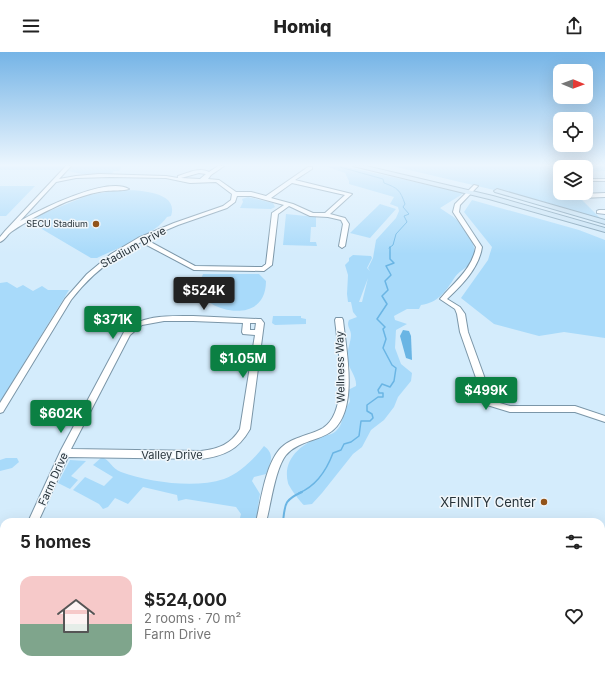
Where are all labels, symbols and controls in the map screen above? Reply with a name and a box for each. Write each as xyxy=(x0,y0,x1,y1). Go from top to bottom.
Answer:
icon: menu xyxy=(20,15,42,37)
icon: share xyxy=(563,15,585,37)
text: Homiq xyxy=(274,16,331,37)
north arrow xyxy=(553,64,593,104)
map controls xyxy=(553,64,593,200)
button: locate xyxy=(553,112,593,152)
button: layers xyxy=(553,160,593,200)
place label: SECU Stadium xyxy=(26,218,88,229)
marker: SECU Stadium xyxy=(91,219,101,229)
street label: Stadium Drive xyxy=(98,223,168,271)
pin: $524K xyxy=(176,277,232,311)
text: $524K xyxy=(183,282,225,298)
pin: $371K xyxy=(85,306,141,340)
text: $371K xyxy=(93,311,133,327)
street label: Wellness Way xyxy=(332,331,348,403)
pin: $1.05M xyxy=(210,345,276,379)
text: $1.05M xyxy=(219,350,267,366)
pin: $499K xyxy=(458,377,514,411)
text: $499K xyxy=(464,382,508,398)
pin: $602K xyxy=(33,400,89,434)
text: $602K xyxy=(39,405,83,421)
street label: Valley Drive xyxy=(141,448,203,462)
street label: Farm Drive xyxy=(35,450,71,508)
place label: XFINITY Center xyxy=(440,494,536,510)
marker: XFINITY Center xyxy=(539,497,549,507)
icon: filters xyxy=(563,531,585,553)
text: 5 homes xyxy=(20,532,91,552)
text: $524,000 xyxy=(144,590,227,610)
icon: home xyxy=(52,592,100,640)
icon: heart xyxy=(563,605,585,627)
text: 2 rooms · 70 m² xyxy=(144,610,241,626)
text: Farm Drive xyxy=(144,626,211,642)

